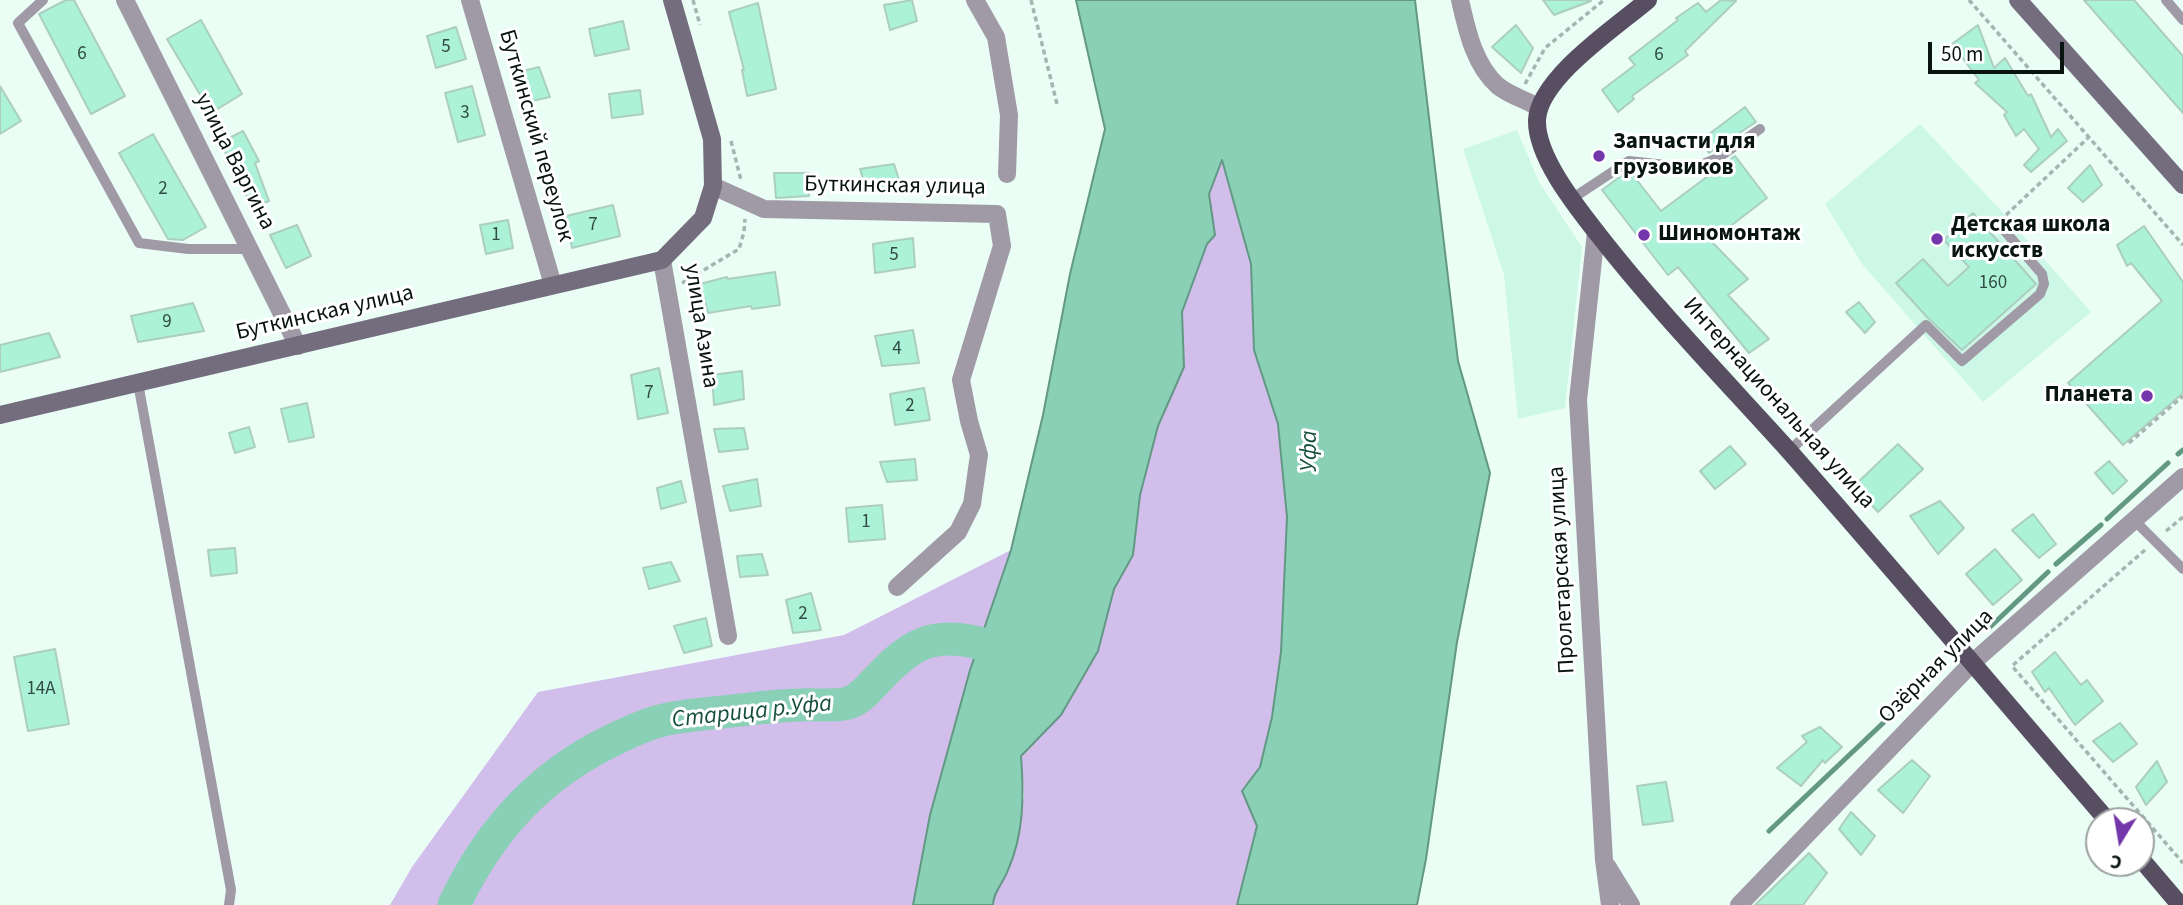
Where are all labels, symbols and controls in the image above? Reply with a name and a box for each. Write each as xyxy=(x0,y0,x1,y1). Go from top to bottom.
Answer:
street label: Буткинский переулок xyxy=(492,27,578,245)
scale bar xyxy=(1931,28,2068,72)
house number: 5 xyxy=(441,37,451,59)
text: 50 m xyxy=(1941,39,1983,69)
house number: 6 xyxy=(77,44,87,66)
house number: 6 xyxy=(1654,45,1664,67)
street label: улица Варгина xyxy=(188,89,280,235)
house number: 3 xyxy=(460,103,470,125)
place label: Запчасти для грузовиков xyxy=(1613,129,1755,183)
marker: Запчасти для грузовиков xyxy=(1591,148,1607,164)
street label: Буткинская улица xyxy=(804,172,986,202)
house number: 2 xyxy=(158,179,168,201)
place label: Детская школа искусств xyxy=(1951,212,2110,266)
house number: 7 xyxy=(588,215,598,237)
place label: Шиномонтаж xyxy=(1658,221,1800,249)
house number: 1 xyxy=(491,225,501,247)
marker: Шиномонтаж xyxy=(1636,227,1652,243)
marker: Детская школа искусств xyxy=(1929,231,1945,247)
house number: 5 xyxy=(889,245,899,267)
street label: улица Азина xyxy=(677,262,723,390)
house number: 160 xyxy=(1979,273,2007,295)
street label: Буткинская улица xyxy=(233,280,417,348)
street label: Интернациональная улица xyxy=(1676,293,1880,515)
house number: 9 xyxy=(162,312,172,334)
house number: 4 xyxy=(892,339,902,361)
place label: Планета xyxy=(2044,382,2133,410)
house number: 7 xyxy=(644,383,654,405)
marker: Планета xyxy=(2139,388,2155,404)
house number: 2 xyxy=(905,396,915,418)
water label: Уфа xyxy=(1297,430,1325,472)
street label: Пролетарская улица xyxy=(1544,465,1582,675)
house number: 1 xyxy=(861,512,871,534)
house number: 2 xyxy=(798,604,808,626)
street label: Озёрная улица xyxy=(1874,604,2000,730)
house number: 14А xyxy=(26,679,56,701)
water label: Старица р.Уфа xyxy=(671,690,833,736)
north arrow xyxy=(2085,807,2155,877)
text: С xyxy=(2108,847,2124,875)

